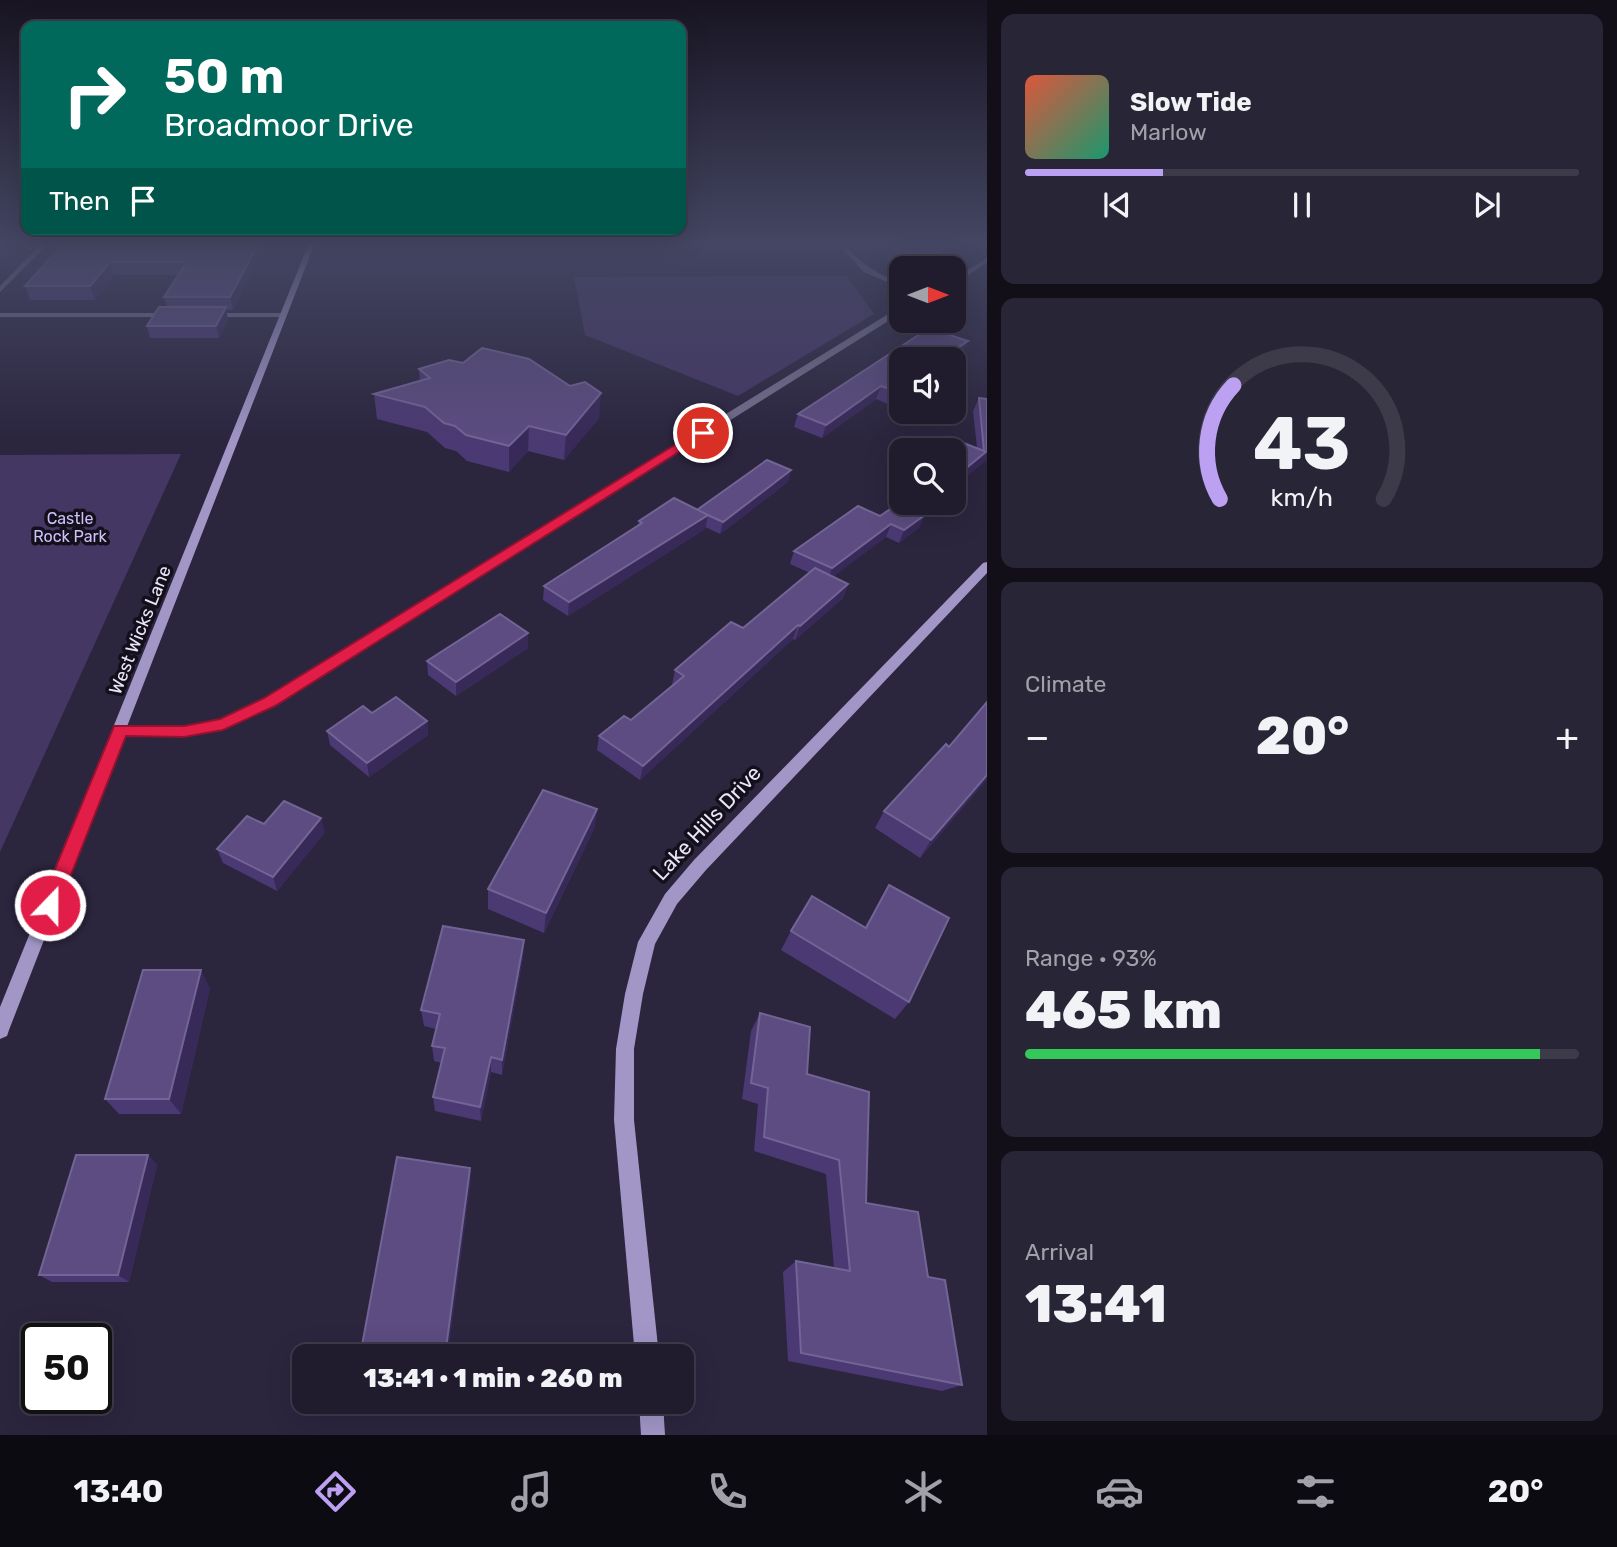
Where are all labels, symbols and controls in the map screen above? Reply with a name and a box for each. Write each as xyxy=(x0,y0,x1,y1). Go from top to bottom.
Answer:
text: 50 m xyxy=(164,47,284,105)
icon: right xyxy=(49,49,140,140)
text: Slow Tide xyxy=(1130,87,1252,118)
text: Broadmoor Drive xyxy=(164,106,414,144)
text: Marlow xyxy=(1130,118,1207,146)
icon: arrive xyxy=(124,182,162,220)
text: Then xyxy=(49,186,110,217)
icon: previous xyxy=(1098,186,1136,224)
icon: pause xyxy=(1283,186,1321,224)
icon: next xyxy=(1468,186,1506,224)
north arrow xyxy=(889,256,966,332)
map controls xyxy=(889,256,966,515)
button: sound xyxy=(889,347,966,424)
text: 43 xyxy=(1253,402,1351,488)
pin xyxy=(673,403,733,463)
icon: arrive xyxy=(684,414,722,452)
button: search xyxy=(889,438,966,515)
text: km/h xyxy=(1271,483,1333,512)
park label: Castle Rock Park xyxy=(33,509,108,546)
street label: West Wicks Lane xyxy=(104,562,176,698)
text: Climate xyxy=(1025,670,1106,698)
text: 20° xyxy=(1256,705,1349,767)
text: − xyxy=(1025,714,1050,760)
text: + xyxy=(1555,714,1579,760)
street label: Lake Hills Drive xyxy=(647,760,766,885)
position arrow xyxy=(13,868,87,942)
text: Range · 93% xyxy=(1025,944,1157,972)
text: 465 km xyxy=(1025,979,1222,1041)
text: Arrival xyxy=(1025,1238,1094,1266)
text: 13:41 xyxy=(1025,1273,1167,1335)
speed limit sign: 50 xyxy=(21,1323,112,1414)
text: 13:41 · 1 min · 260 m xyxy=(363,1363,623,1394)
icon: directions xyxy=(311,1467,360,1516)
icon: music xyxy=(507,1467,556,1516)
icon: phone xyxy=(703,1467,752,1516)
icon: climate xyxy=(899,1467,948,1516)
icon: car xyxy=(1095,1467,1144,1516)
icon: filters xyxy=(1291,1467,1340,1516)
text: 13:40 xyxy=(74,1472,164,1510)
text: 20° xyxy=(1488,1472,1543,1510)

